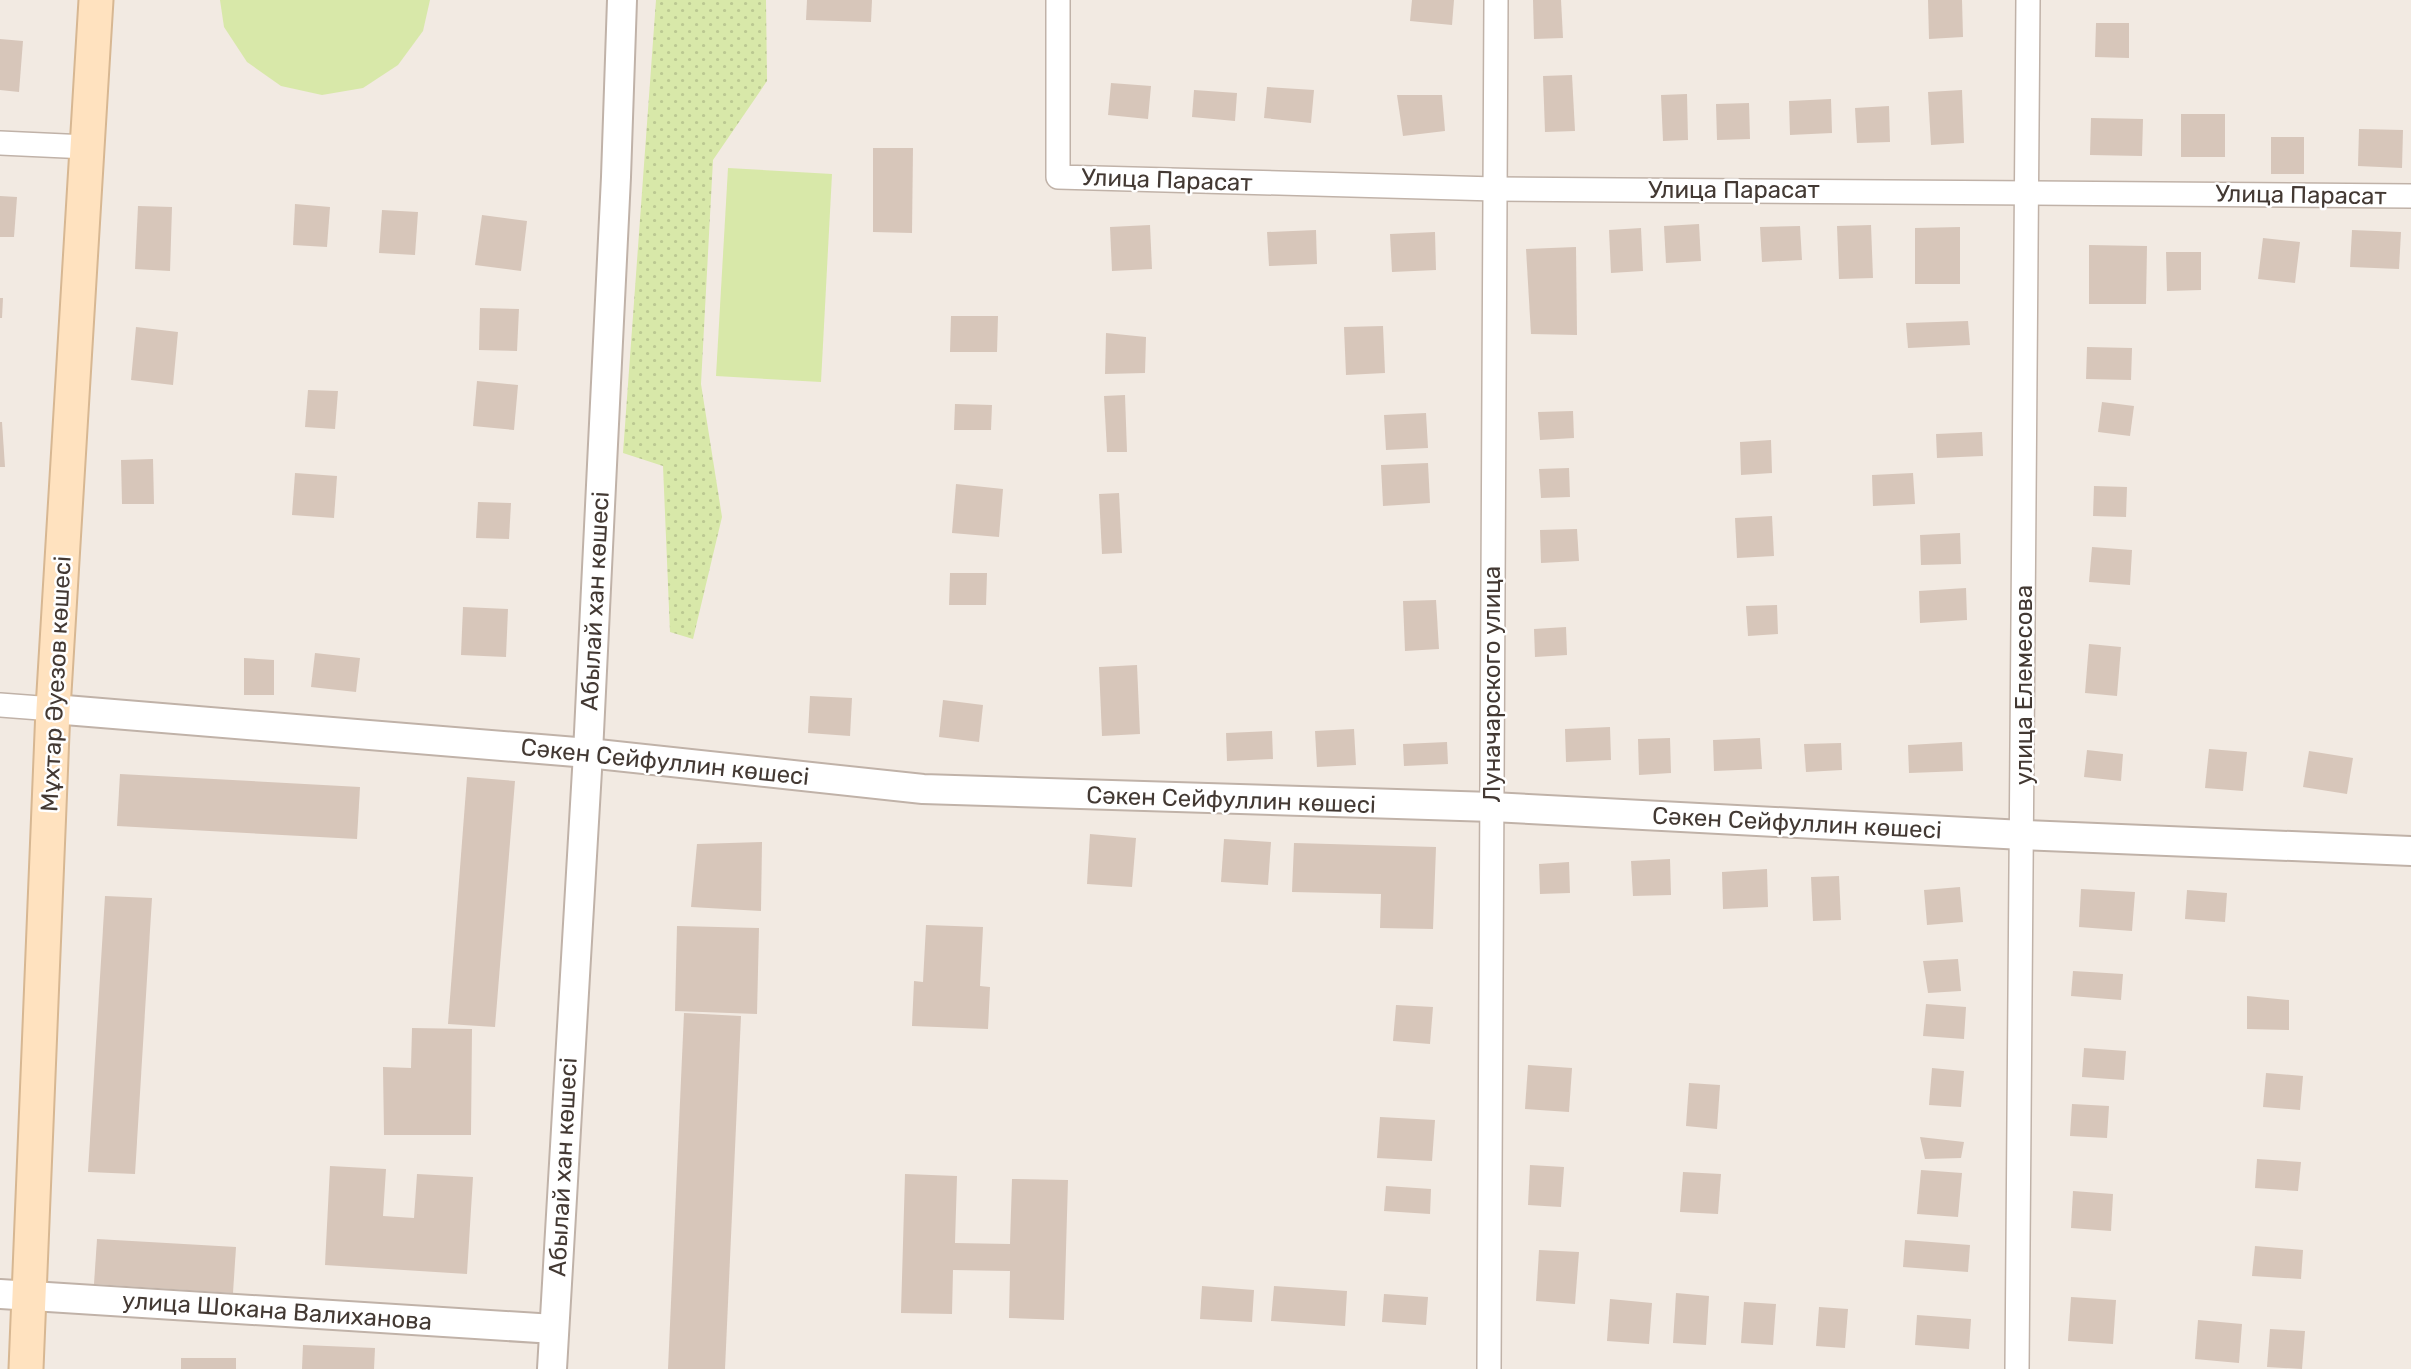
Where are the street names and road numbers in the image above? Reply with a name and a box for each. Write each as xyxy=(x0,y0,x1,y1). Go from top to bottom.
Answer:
street label: Улица Парасат xyxy=(1081,163,1253,197)
street label: Улица Парасат xyxy=(1648,176,1820,204)
street label: Улица Парасат xyxy=(2215,180,2387,210)
street label: Абылай хан көшесі xyxy=(575,491,615,711)
street label: Мұхтар Әуезов көшесі xyxy=(35,555,77,813)
street label: Луначарского улица xyxy=(1478,566,1506,802)
street label: улица Елемесова xyxy=(2010,585,2038,785)
street label: Сәкен Сейфуллин көшесі xyxy=(519,733,811,791)
street label: Сәкен Сейфуллин көшесі xyxy=(1086,781,1376,819)
street label: Сәкен Сейфуллин көшесі xyxy=(1652,801,1942,845)
street label: Абылай хан көшесі xyxy=(543,1057,583,1277)
street label: улица Шокана Валиханова xyxy=(121,1286,433,1336)

